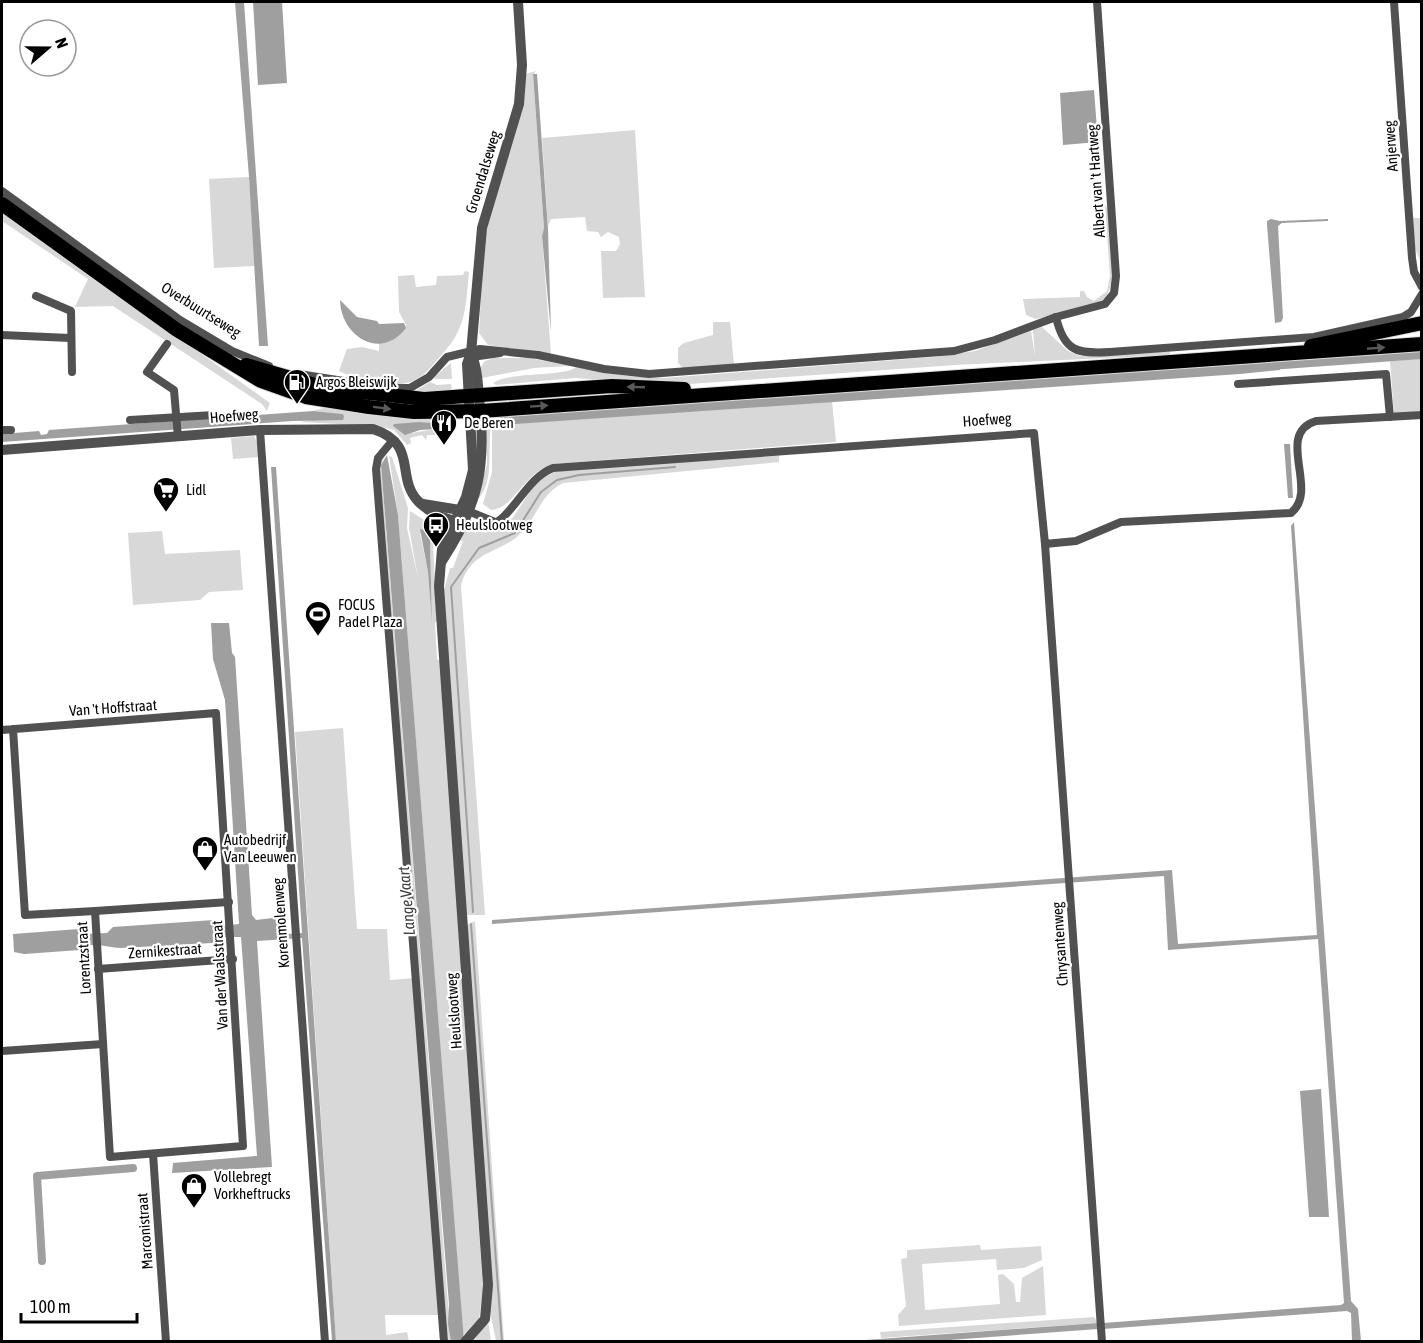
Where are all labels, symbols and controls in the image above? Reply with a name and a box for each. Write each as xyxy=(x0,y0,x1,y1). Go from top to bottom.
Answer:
north arrow xyxy=(18,18,78,78)
text: N xyxy=(52,35,72,50)
street label: Anjerweg xyxy=(1380,119,1401,172)
street label: Albert van 't Hartweg xyxy=(1083,123,1108,238)
street label: Groendalseweg xyxy=(462,128,503,215)
street label: Overbuurtseweg xyxy=(158,278,244,341)
one-way arrow xyxy=(1367,343,1386,353)
fuel station icon: Argos Bleiswijk xyxy=(282,367,312,405)
place label: Argos Bleiswijk xyxy=(316,373,397,390)
one-way arrow xyxy=(626,383,645,392)
one-way arrow xyxy=(530,402,549,411)
one-way arrow xyxy=(373,404,392,413)
street label: Hoefweg xyxy=(209,405,260,426)
restaurant icon: De Beren xyxy=(429,408,459,446)
street label: Hoefweg xyxy=(962,409,1012,430)
place label: De Beren xyxy=(464,414,514,431)
supermarket icon: Lidl xyxy=(151,475,181,513)
place label: Lidl xyxy=(186,481,206,498)
bus stop icon: Heulslootweg xyxy=(421,510,451,548)
place label: Heulslootweg xyxy=(456,516,533,533)
place label: FOCUS Padel Plaza xyxy=(338,596,403,630)
sports icon: FOCUS Padel Plaza xyxy=(303,599,333,637)
street label: Van 't Hoffstraat xyxy=(69,696,157,719)
place label: Autobedrijf Van Leeuwen xyxy=(224,831,297,865)
shop icon: Autobedrijf Van Leeuwen xyxy=(190,834,220,872)
water label: Lange Vaart xyxy=(394,865,419,936)
street label: Korenmolenweg xyxy=(269,877,292,969)
street label: Chrysantenweg xyxy=(1048,901,1071,987)
street label: Van der Waalsstraat xyxy=(208,920,231,1030)
street label: Lorentzstraat xyxy=(73,921,94,995)
street label: Zernikestraat xyxy=(128,939,202,962)
street label: Heulslootweg xyxy=(442,972,465,1050)
place label: Vollebregt Vorkheftrucks xyxy=(214,1168,291,1202)
shop icon: Vollebregt Vorkheftrucks xyxy=(179,1171,209,1209)
street label: Marconistraat xyxy=(133,1192,156,1270)
scale bar xyxy=(21,1286,136,1324)
text: 100 m xyxy=(30,1296,71,1317)

